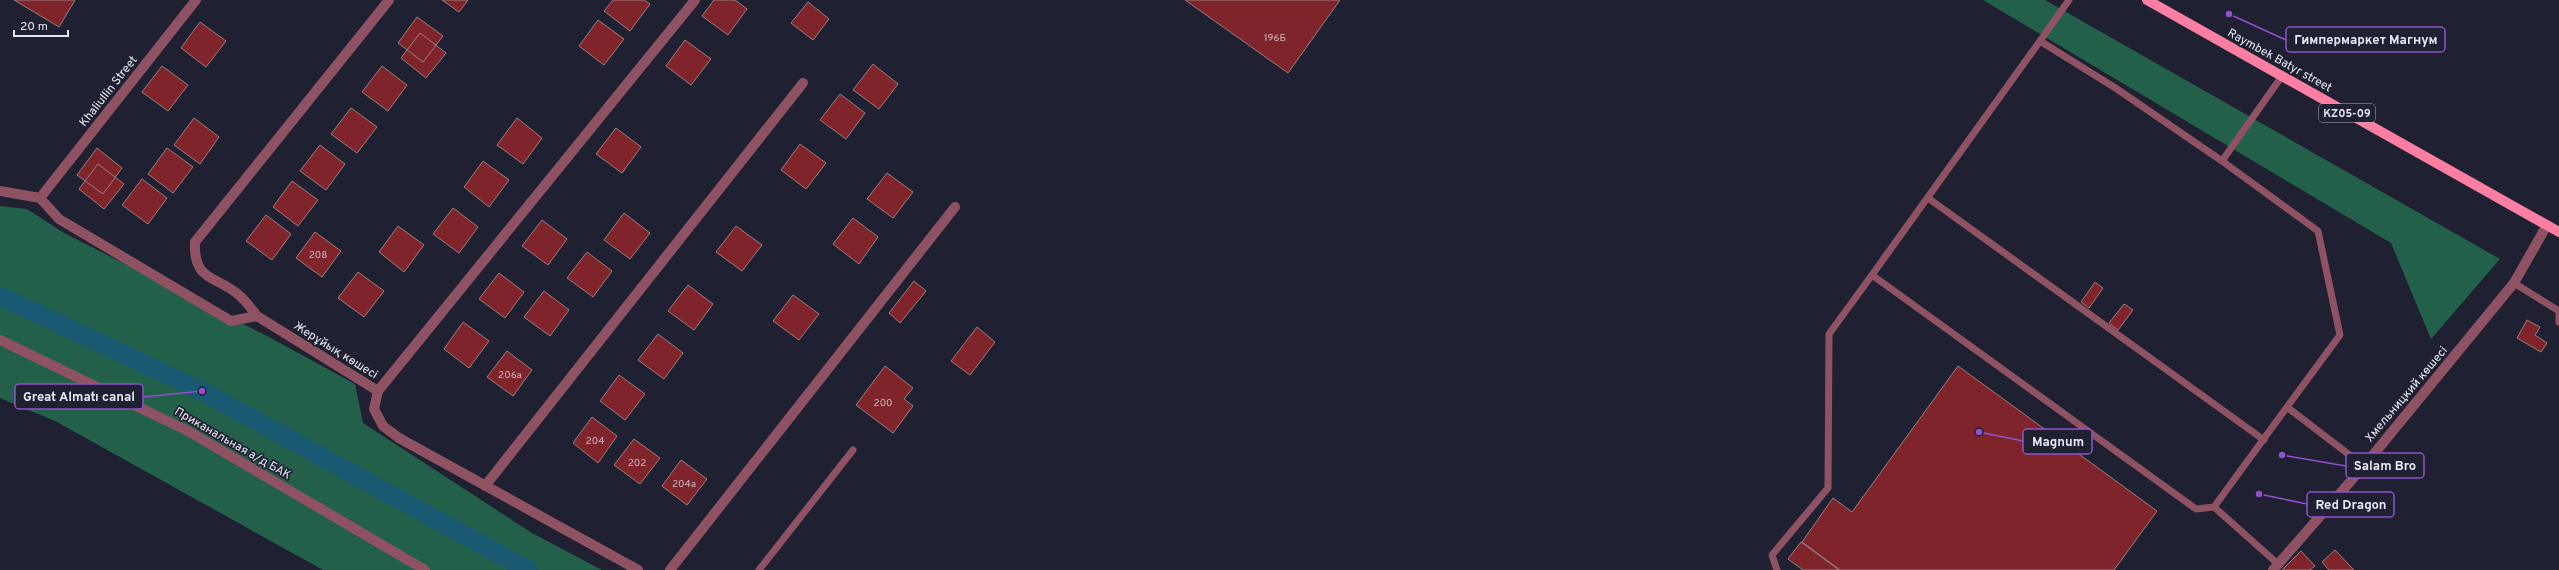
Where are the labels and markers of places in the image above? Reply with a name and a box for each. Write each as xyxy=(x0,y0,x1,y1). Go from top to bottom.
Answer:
callout: Гимпермаркет Магнум xyxy=(2286,27,2445,52)
callout: Great Almatı canal xyxy=(15,384,143,409)
callout: Magnum xyxy=(2023,429,2092,454)
callout: Salam Bro xyxy=(2346,453,2424,478)
callout: Red Dragon xyxy=(2307,492,2394,517)

